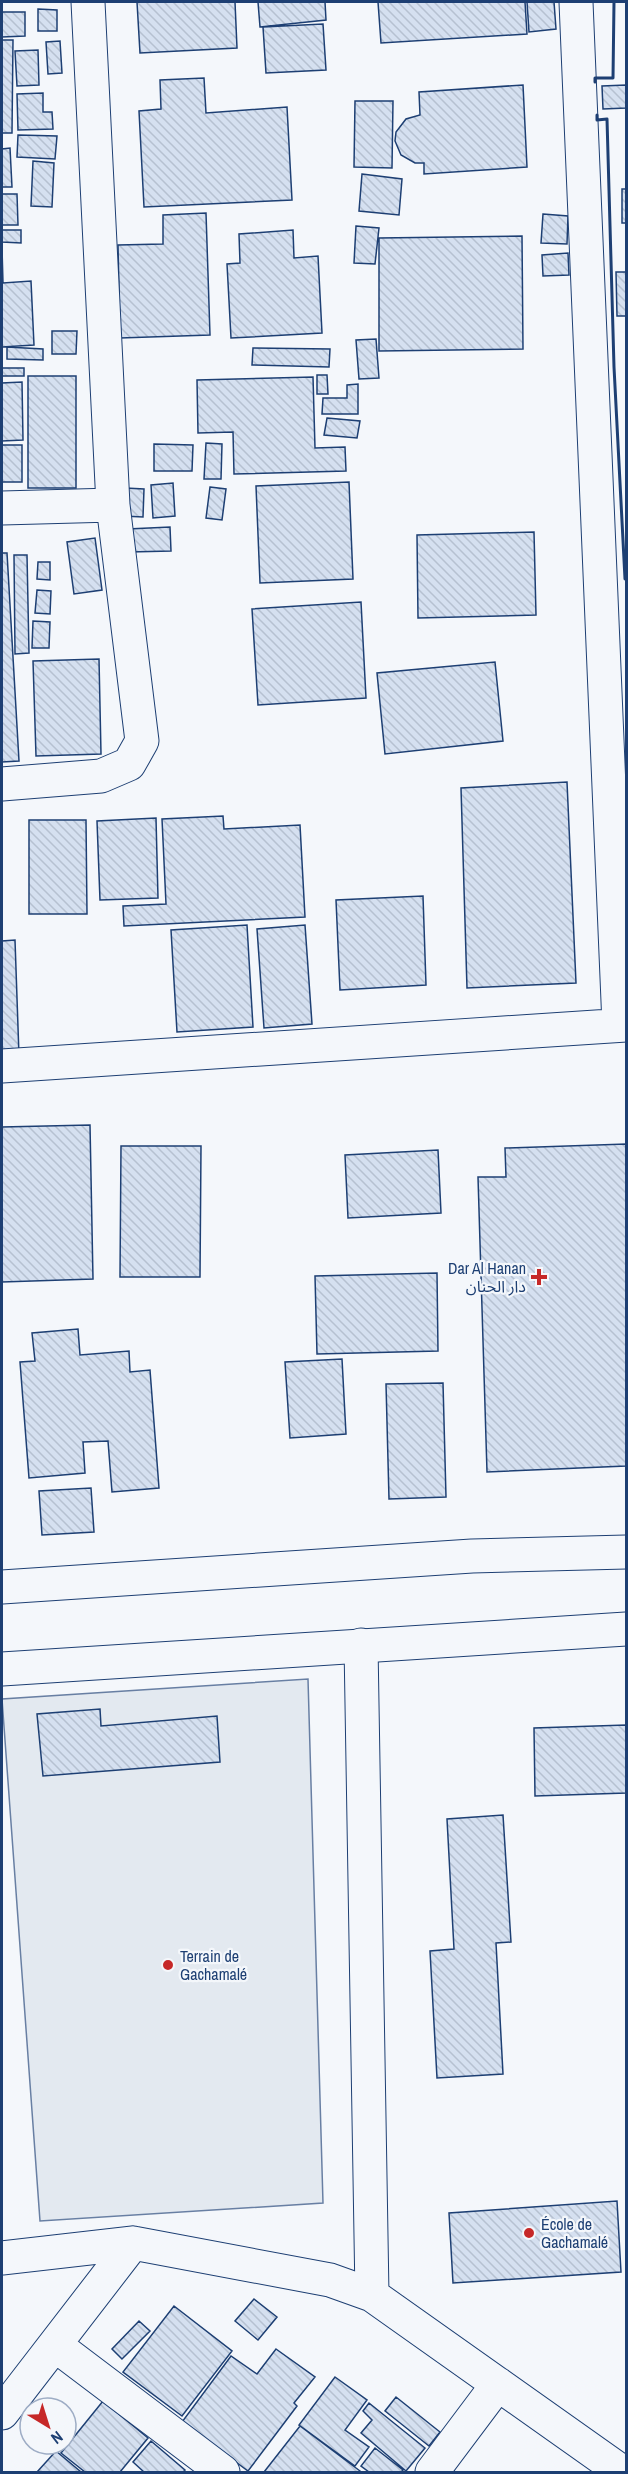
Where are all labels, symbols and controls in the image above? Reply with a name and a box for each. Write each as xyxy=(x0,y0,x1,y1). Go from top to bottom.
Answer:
place label: Dar Al Hanan دار الحنان xyxy=(448,1257,526,1297)
marker: Dar Al Hanan دار الحنان xyxy=(530,1268,548,1286)
place label: Terrain de Gachamalé xyxy=(180,1945,247,1985)
marker: Terrain de Gachamalé xyxy=(161,1958,175,1972)
place label: École de Gachamalé xyxy=(541,2213,608,2253)
marker: École de Gachamalé xyxy=(522,2226,536,2240)
north arrow xyxy=(18,2396,78,2456)
text: N xyxy=(47,2426,68,2449)

